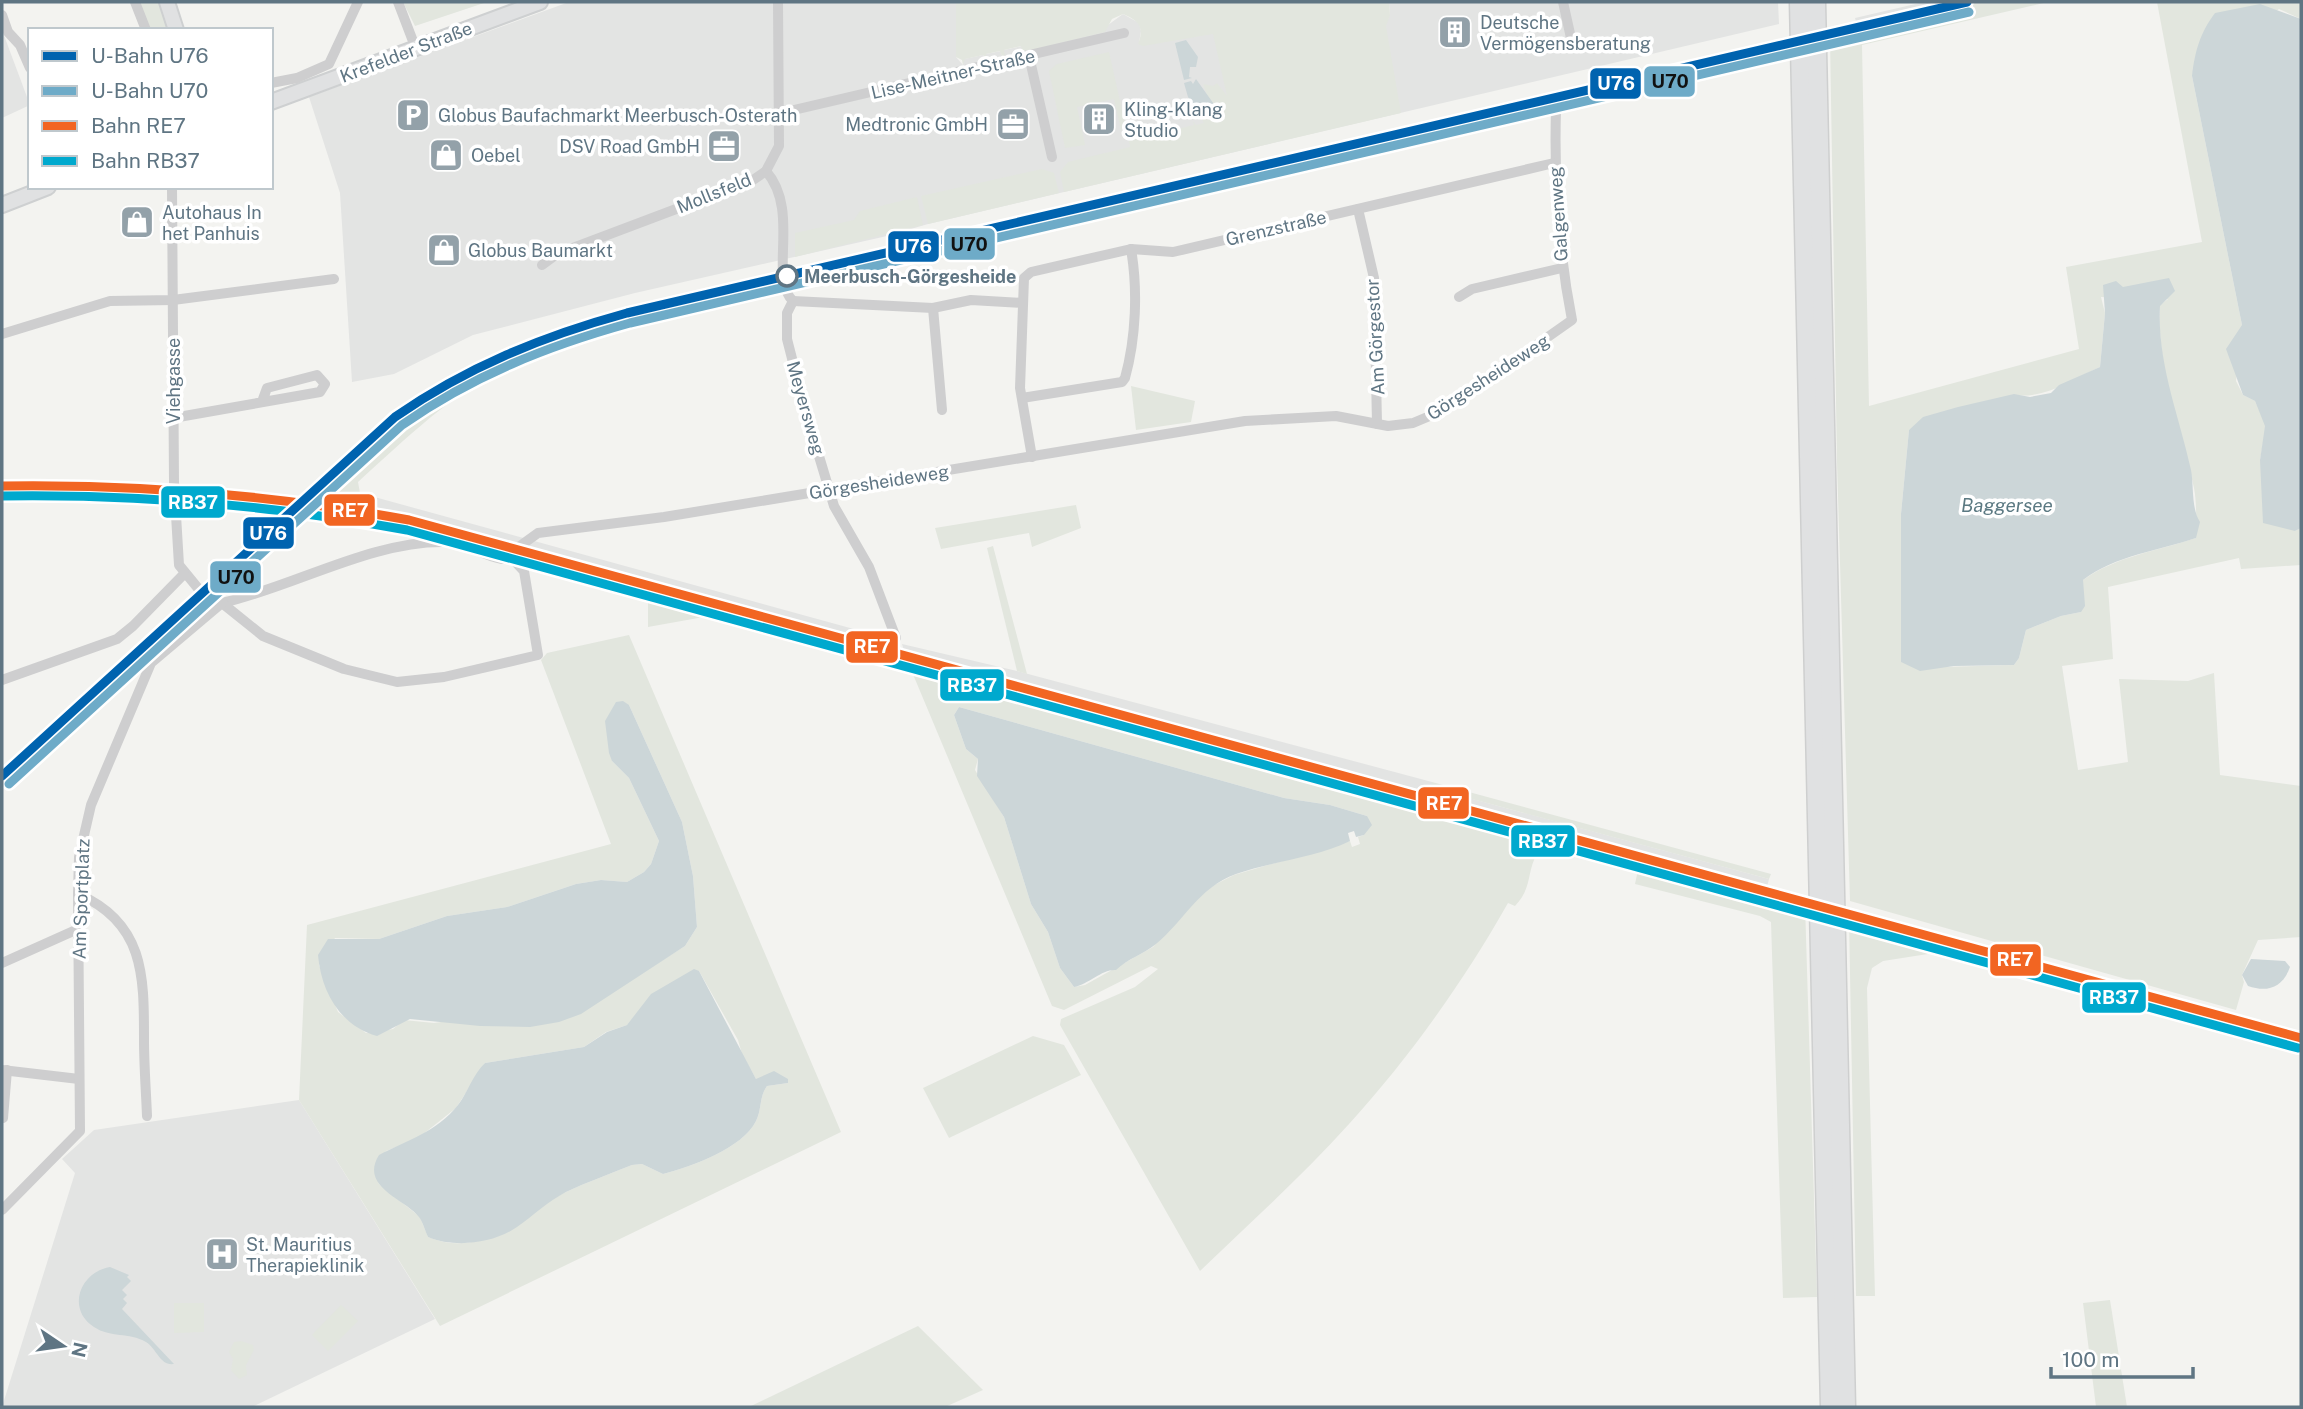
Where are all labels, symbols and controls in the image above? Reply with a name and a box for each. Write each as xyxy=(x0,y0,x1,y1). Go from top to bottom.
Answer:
place label: Deutsche Vermögensberatung xyxy=(1480,12,1651,54)
building icon: Deutsche Vermögensberatung xyxy=(1436,13,1474,51)
street label: Krefelder Straße xyxy=(337,17,475,87)
legend xyxy=(28,28,273,189)
text: U-Bahn U76 xyxy=(91,43,209,68)
street label: Lise-Meitner-Straße xyxy=(869,45,1037,103)
line badge: U70 xyxy=(1643,65,1696,98)
line badge: U76 xyxy=(1589,67,1642,100)
text: U70 xyxy=(1651,70,1689,92)
text: U76 xyxy=(1597,72,1635,94)
text: U-Bahn U70 xyxy=(91,78,208,103)
parking icon: Globus Baufachmarkt Meerbusch-Osterath xyxy=(394,96,432,134)
place label: Kling-Klang Studio xyxy=(1124,99,1223,141)
building icon: Kling-Klang Studio xyxy=(1080,100,1118,138)
place label: Globus Baufachmarkt Meerbusch-Osterath xyxy=(438,105,797,126)
office icon: Medtronic GmbH xyxy=(994,105,1032,143)
text: Bahn RE7 xyxy=(91,113,186,138)
place label: Medtronic GmbH xyxy=(845,114,988,135)
office icon: DSV Road GmbH xyxy=(705,127,743,165)
shop icon: Oebel xyxy=(427,136,465,174)
place label: DSV Road GmbH xyxy=(559,136,700,157)
place label: Oebel xyxy=(471,145,521,166)
text: Bahn RB37 xyxy=(91,148,200,173)
street label: Galgenweg xyxy=(1544,166,1572,262)
street label: Mollsfeld xyxy=(674,169,754,217)
place label: Autohaus In het Panhuis xyxy=(162,202,262,244)
shop icon: Autohaus In het Panhuis xyxy=(118,203,156,241)
street label: Grenzstraße xyxy=(1224,206,1328,250)
line badge: U70 xyxy=(943,227,996,261)
line badge: U76 xyxy=(887,230,940,263)
shop icon: Globus Baumarkt xyxy=(425,231,463,269)
text: U70 xyxy=(950,233,988,255)
text: U76 xyxy=(894,235,932,257)
place label: Globus Baumarkt xyxy=(468,240,613,261)
marker: Meerbusch-Görgesheide xyxy=(776,265,798,287)
place label: Meerbusch-Görgesheide xyxy=(804,266,1016,287)
street label: Am Görgestor xyxy=(1361,278,1389,396)
street label: Görgesheideweg xyxy=(1423,330,1553,424)
street label: Viehgasse xyxy=(163,338,184,424)
street label: Meyersweg xyxy=(783,359,829,457)
street label: Görgesheideweg xyxy=(808,461,950,503)
line badge: RB37 xyxy=(160,485,226,519)
text: RB37 xyxy=(168,491,218,513)
line badge: RE7 xyxy=(323,493,376,527)
water label: Baggersee xyxy=(1961,494,2053,516)
text: RE7 xyxy=(331,499,369,521)
line badge: U76 xyxy=(242,516,295,550)
text: U76 xyxy=(249,522,287,544)
line badge: U70 xyxy=(209,560,262,594)
text: U70 xyxy=(217,566,255,588)
line badge: RE7 xyxy=(845,630,899,664)
text: RE7 xyxy=(853,635,891,657)
line badge: RB37 xyxy=(939,668,1005,702)
text: RB37 xyxy=(947,674,997,696)
line badge: RE7 xyxy=(1417,786,1470,820)
text: RE7 xyxy=(1425,792,1463,814)
line badge: RB37 xyxy=(1510,824,1576,858)
text: RB37 xyxy=(1518,830,1568,852)
street label: Am Sportplatz xyxy=(68,838,94,960)
line badge: RE7 xyxy=(1989,943,2042,977)
text: RE7 xyxy=(1996,948,2034,970)
line badge: RB37 xyxy=(2081,981,2147,1014)
text: RB37 xyxy=(2089,986,2139,1008)
place label: St. Mauritius Therapieklinik xyxy=(246,1234,364,1276)
hospital icon: St. Mauritius Therapieklinik xyxy=(203,1235,241,1273)
north arrow xyxy=(28,1311,98,1381)
scale bar xyxy=(2051,1336,2193,1380)
text: N xyxy=(67,1340,92,1360)
text: 100 m xyxy=(2062,1347,2119,1372)

